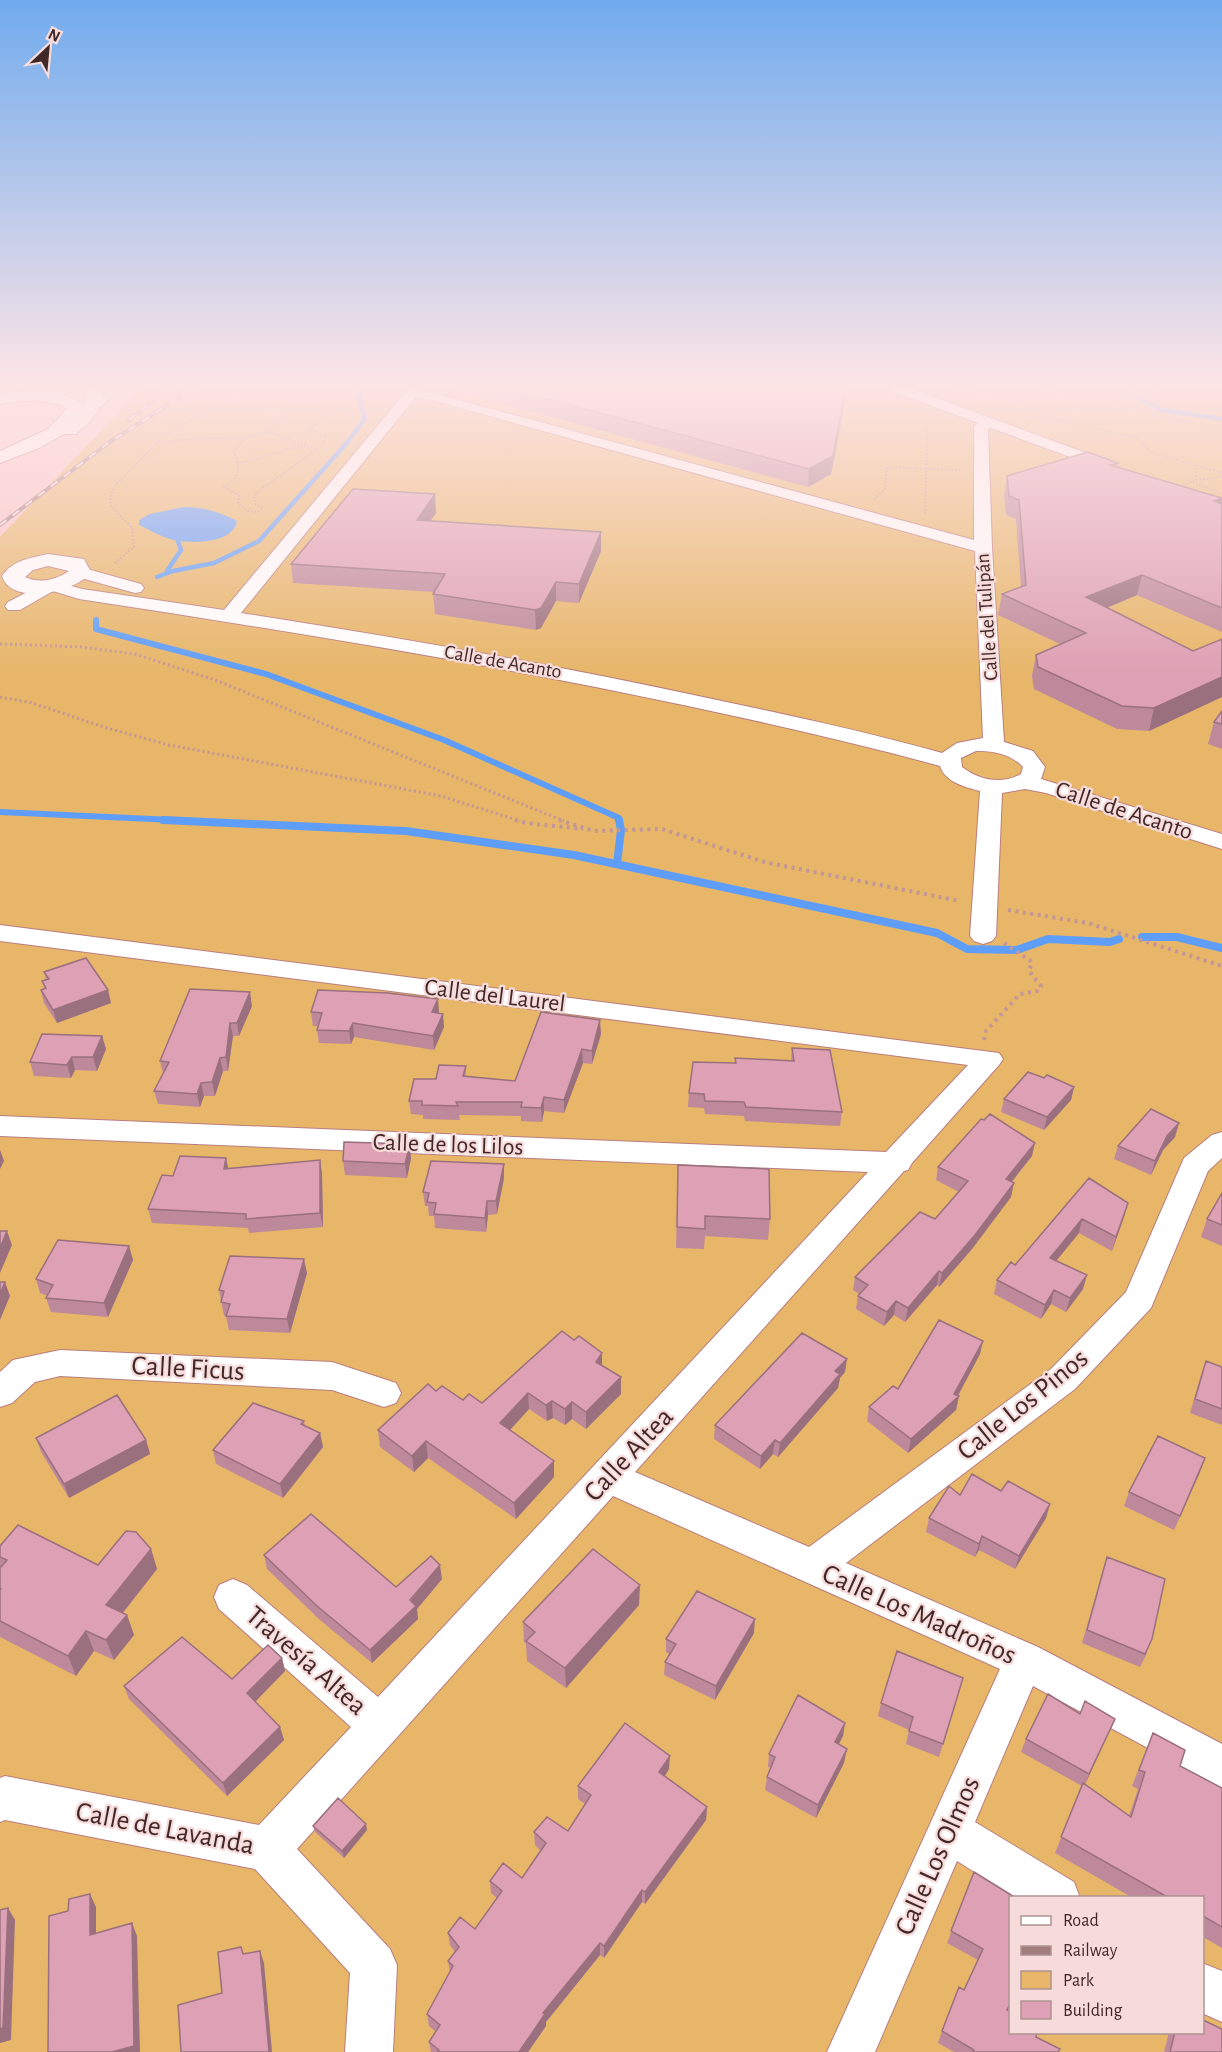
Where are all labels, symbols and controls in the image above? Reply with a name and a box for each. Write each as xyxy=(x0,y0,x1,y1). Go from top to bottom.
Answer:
north arrow xyxy=(18,18,78,78)
text: N xyxy=(46,26,63,45)
street label: Calle del Tulipán xyxy=(973,553,1001,681)
street label: Calle de Acanto xyxy=(443,642,563,682)
street label: Calle de Acanto xyxy=(1052,778,1196,844)
street label: Calle del Laurel xyxy=(423,975,567,1017)
street label: Calle de los Lilos xyxy=(372,1130,524,1160)
street label: Calle Los Pinos xyxy=(953,1344,1093,1466)
street label: Calle Ficus xyxy=(131,1352,245,1386)
street label: Calle Altea xyxy=(579,1403,679,1507)
street label: Calle Los Madroños xyxy=(818,1560,1020,1670)
street label: Travesía Altea xyxy=(240,1601,372,1721)
street label: Calle Los Olmos xyxy=(891,1773,985,1939)
street label: Calle de Lavanda xyxy=(73,1798,257,1860)
legend xyxy=(1009,1896,1204,2034)
text: Road xyxy=(1063,1912,1099,1930)
text: Railway xyxy=(1063,1942,1118,1960)
text: Park xyxy=(1063,1972,1095,1990)
text: Building xyxy=(1063,2002,1123,2020)

